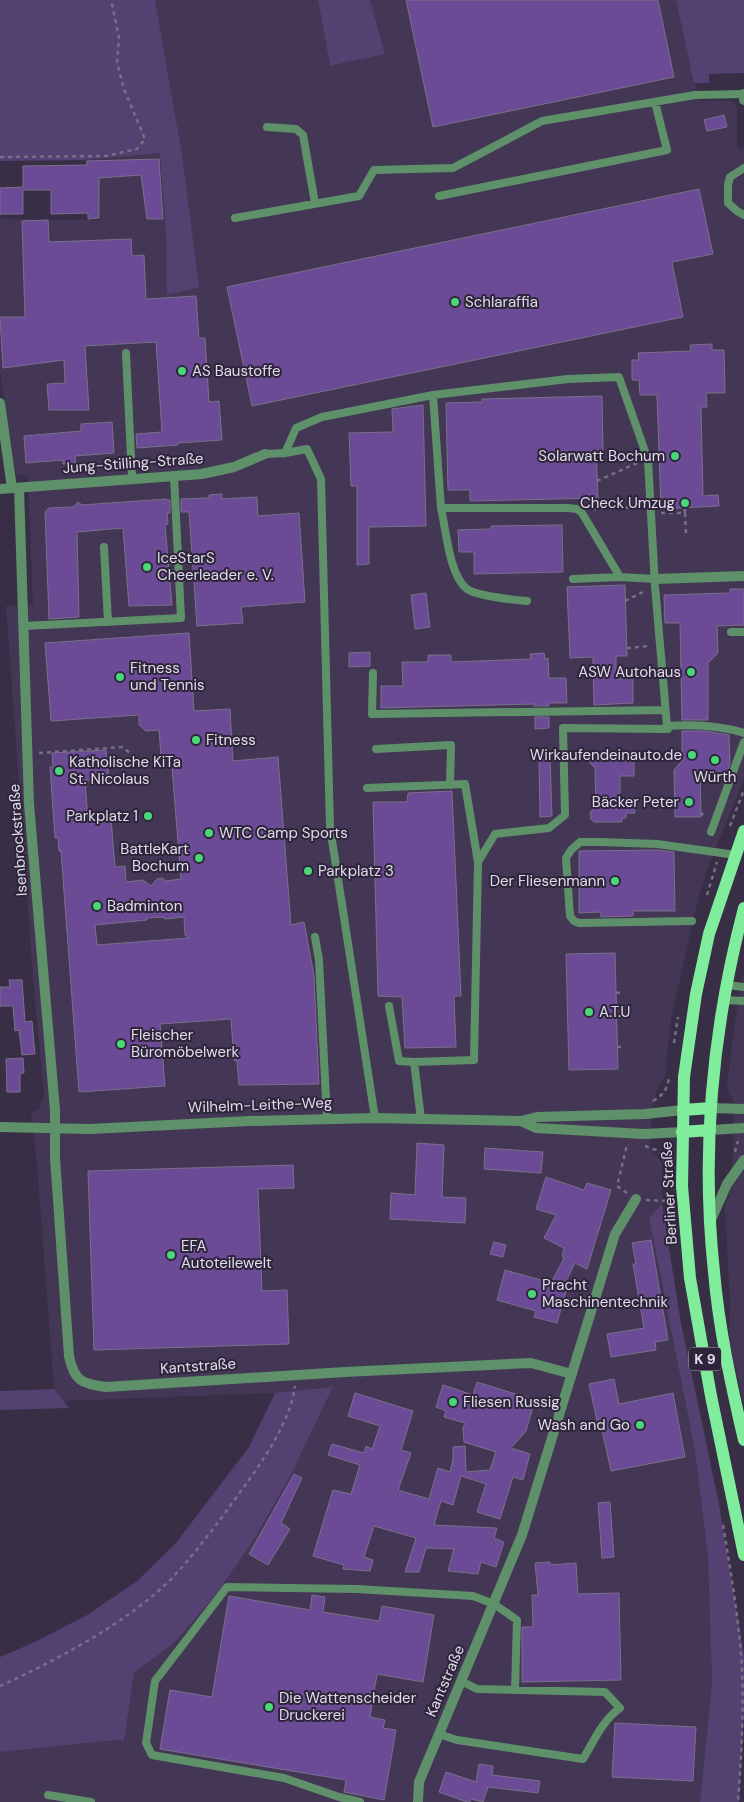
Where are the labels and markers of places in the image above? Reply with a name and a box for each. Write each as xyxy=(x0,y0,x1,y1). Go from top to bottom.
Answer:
place label: Schlaraffia xyxy=(465,292,538,312)
marker: Schlaraffia xyxy=(449,296,461,308)
place label: AS Baustoffe xyxy=(192,361,281,381)
marker: AS Baustoffe xyxy=(176,365,188,377)
place label: Solarwatt Bochum xyxy=(538,446,665,466)
marker: Solarwatt Bochum xyxy=(669,450,681,462)
place label: Check Umzug xyxy=(580,493,675,513)
marker: Check Umzug xyxy=(679,497,691,509)
place label: IceStarS Cheerleader e. V. xyxy=(157,548,274,585)
marker: IceStarS Cheerleader e. V. xyxy=(141,561,153,573)
place label: Fitness und Tennis xyxy=(130,658,205,695)
place label: ASW Autohaus xyxy=(578,662,681,682)
marker: ASW Autohaus xyxy=(685,666,697,678)
marker: Fitness und Tennis xyxy=(114,671,126,683)
place label: Fitness xyxy=(206,730,256,750)
marker: Fitness xyxy=(190,734,202,746)
place label: Wirkaufendeinauto.de xyxy=(530,745,682,765)
marker: Wirkaufendeinauto.de xyxy=(686,749,698,761)
place label: Katholische KiTa St. Nicolaus xyxy=(69,752,181,789)
marker: Würth xyxy=(709,754,721,766)
marker: Katholische KiTa St. Nicolaus xyxy=(53,765,65,777)
place label: Würth xyxy=(694,767,736,787)
place label: Bäcker Peter xyxy=(592,792,679,812)
marker: Bäcker Peter xyxy=(683,796,695,808)
place label: Parkplatz 1 xyxy=(66,806,138,826)
marker: Parkplatz 1 xyxy=(142,810,154,822)
place label: WTC Camp Sports xyxy=(219,823,348,843)
marker: WTC Camp Sports xyxy=(203,827,215,839)
place label: BattleKart Bochum xyxy=(120,839,189,876)
marker: BattleKart Bochum xyxy=(193,852,205,864)
place label: Parkplatz 3 xyxy=(318,861,394,881)
marker: Parkplatz 3 xyxy=(302,865,314,877)
place label: Der Fliesenmann xyxy=(490,871,605,891)
marker: Der Fliesenmann xyxy=(609,875,621,887)
place label: Badminton xyxy=(107,896,182,916)
marker: Badminton xyxy=(91,900,103,912)
place label: A.T.U xyxy=(599,1002,630,1022)
marker: A.T.U xyxy=(583,1006,595,1018)
place label: Fleischer Büromöbelwerk xyxy=(131,1025,240,1062)
marker: Fleischer Büromöbelwerk xyxy=(115,1038,127,1050)
place label: EFA Autoteilewelt xyxy=(181,1236,272,1273)
marker: EFA Autoteilewelt xyxy=(165,1249,177,1261)
place label: Pracht Maschinentechnik xyxy=(542,1275,668,1312)
marker: Pracht Maschinentechnik xyxy=(526,1288,538,1300)
place label: Fliesen Russig xyxy=(463,1392,560,1412)
marker: Fliesen Russig xyxy=(447,1396,459,1408)
place label: Wash and Go xyxy=(537,1415,630,1435)
marker: Wash and Go xyxy=(634,1419,646,1431)
place label: Die Wattenscheider Druckerei xyxy=(279,1688,417,1725)
marker: Die Wattenscheider Druckerei xyxy=(263,1701,275,1713)

